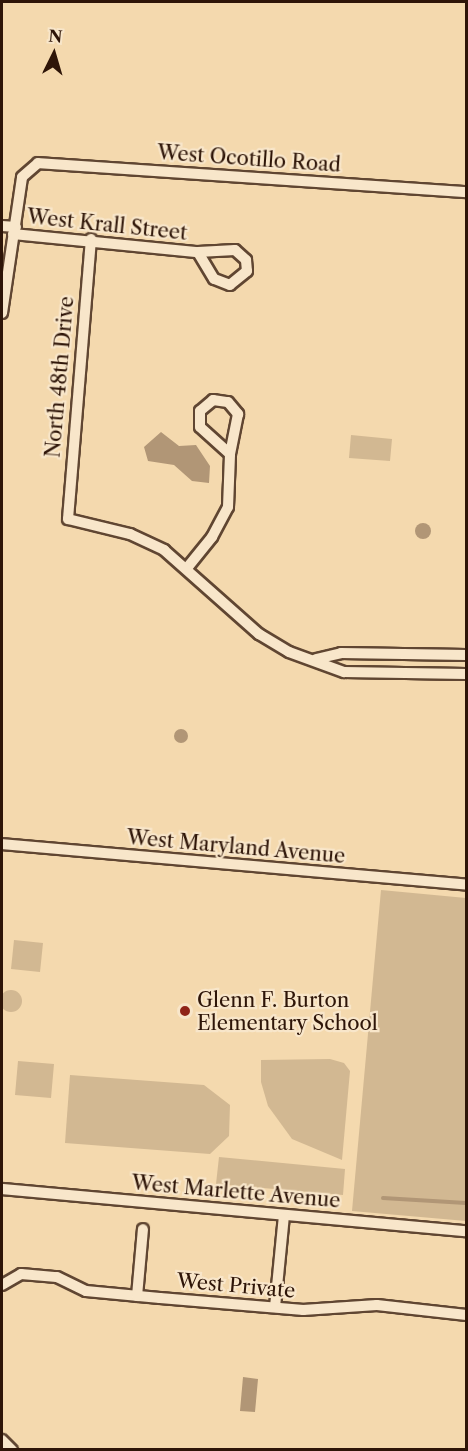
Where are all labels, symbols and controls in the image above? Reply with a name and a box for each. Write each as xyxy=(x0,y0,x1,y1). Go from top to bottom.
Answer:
north arrow xyxy=(24,24,84,84)
text: N xyxy=(48,26,63,47)
street label: West Ocotillo Road xyxy=(156,141,342,177)
street label: West Krall Street xyxy=(26,205,188,245)
street label: North 48th Drive xyxy=(41,295,79,459)
street label: West Maryland Avenue xyxy=(125,825,347,869)
place label: Glenn F. Burton Elementary School xyxy=(197,988,378,1035)
marker: Glenn F. Burton Elementary School xyxy=(178,1004,192,1018)
street label: West Marlette Avenue xyxy=(130,1171,342,1213)
street label: West Private xyxy=(176,1269,296,1303)

